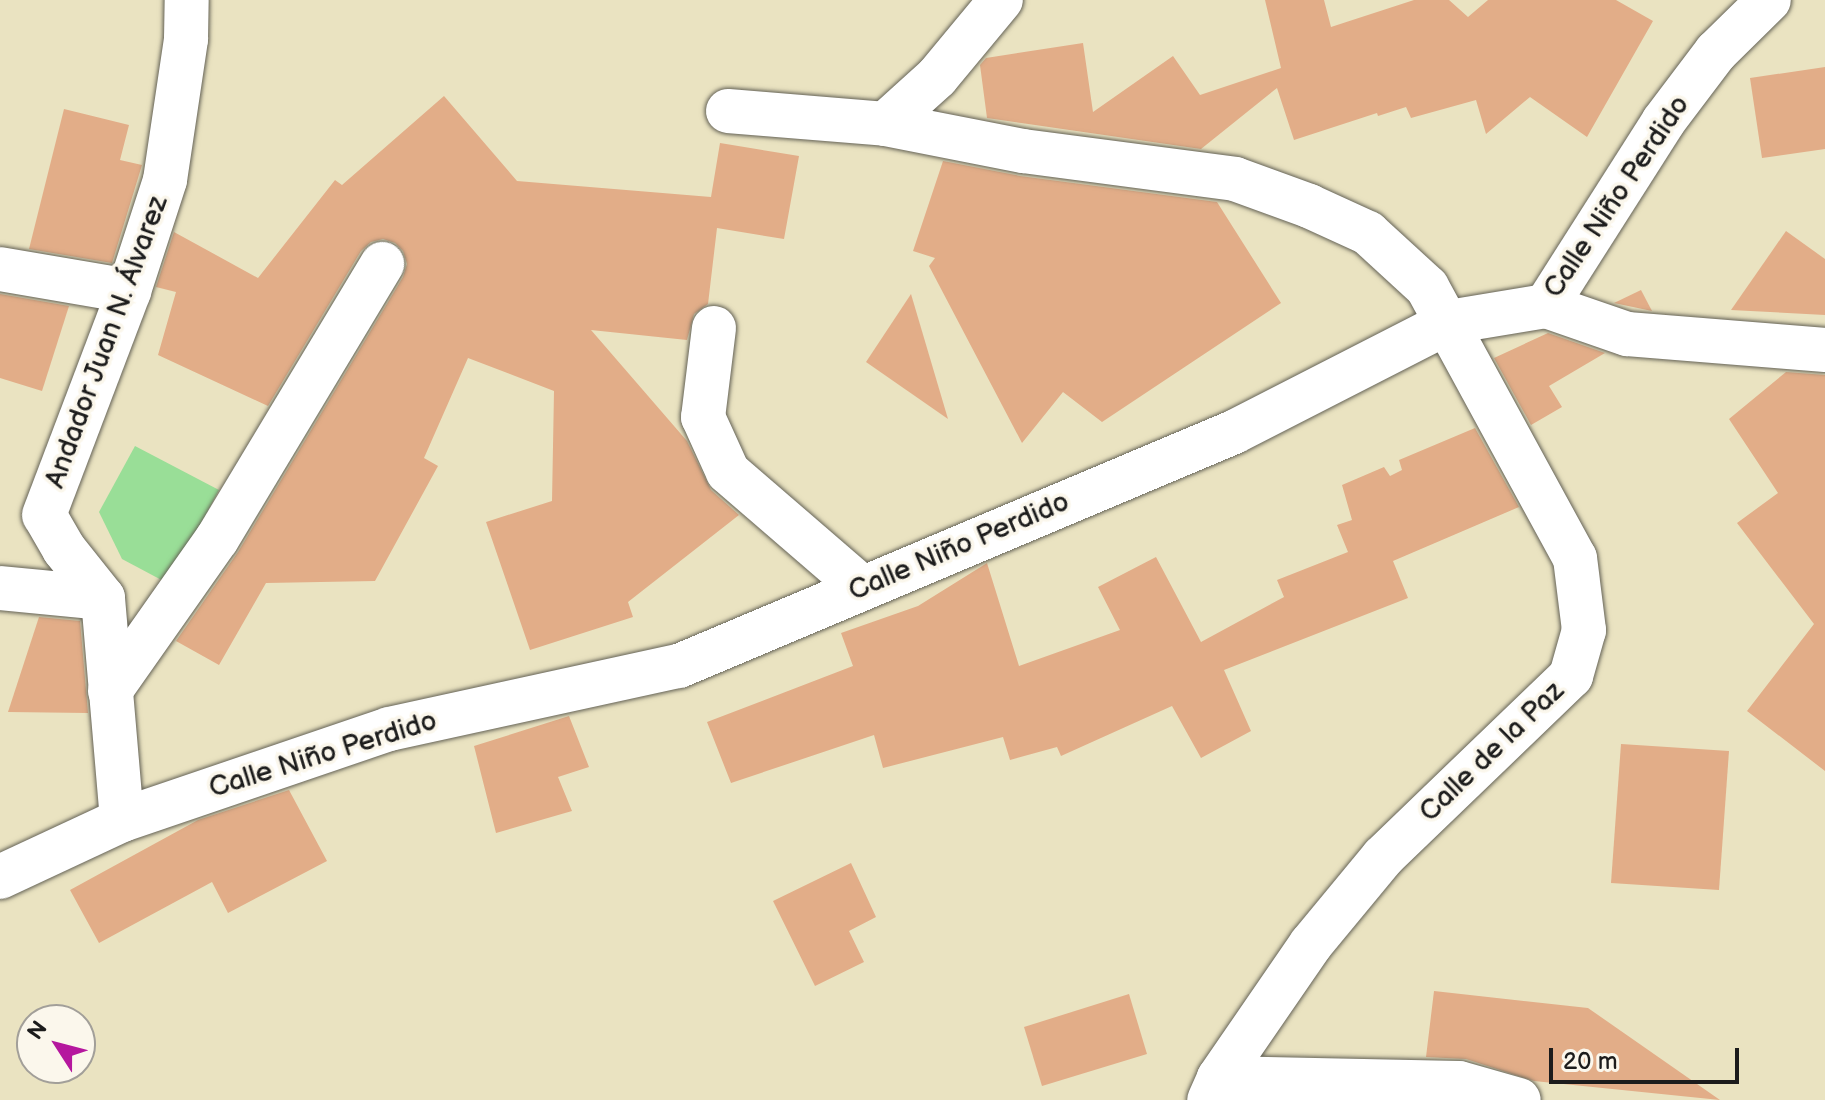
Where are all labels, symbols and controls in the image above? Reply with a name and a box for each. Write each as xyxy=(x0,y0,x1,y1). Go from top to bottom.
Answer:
street label: Calle Niño Perdido xyxy=(1537,90,1697,304)
street label: Andador Juan N. Álvarez xyxy=(38,191,176,493)
street label: Calle Niño Perdido xyxy=(844,485,1074,609)
street label: Calle de la Paz xyxy=(1413,675,1571,829)
street label: Calle Niño Perdido xyxy=(205,704,441,806)
north arrow xyxy=(16,1004,96,1084)
text: N xyxy=(22,1016,54,1045)
scale bar xyxy=(1553,1032,1743,1082)
text: 20 m xyxy=(1563,1047,1618,1076)

